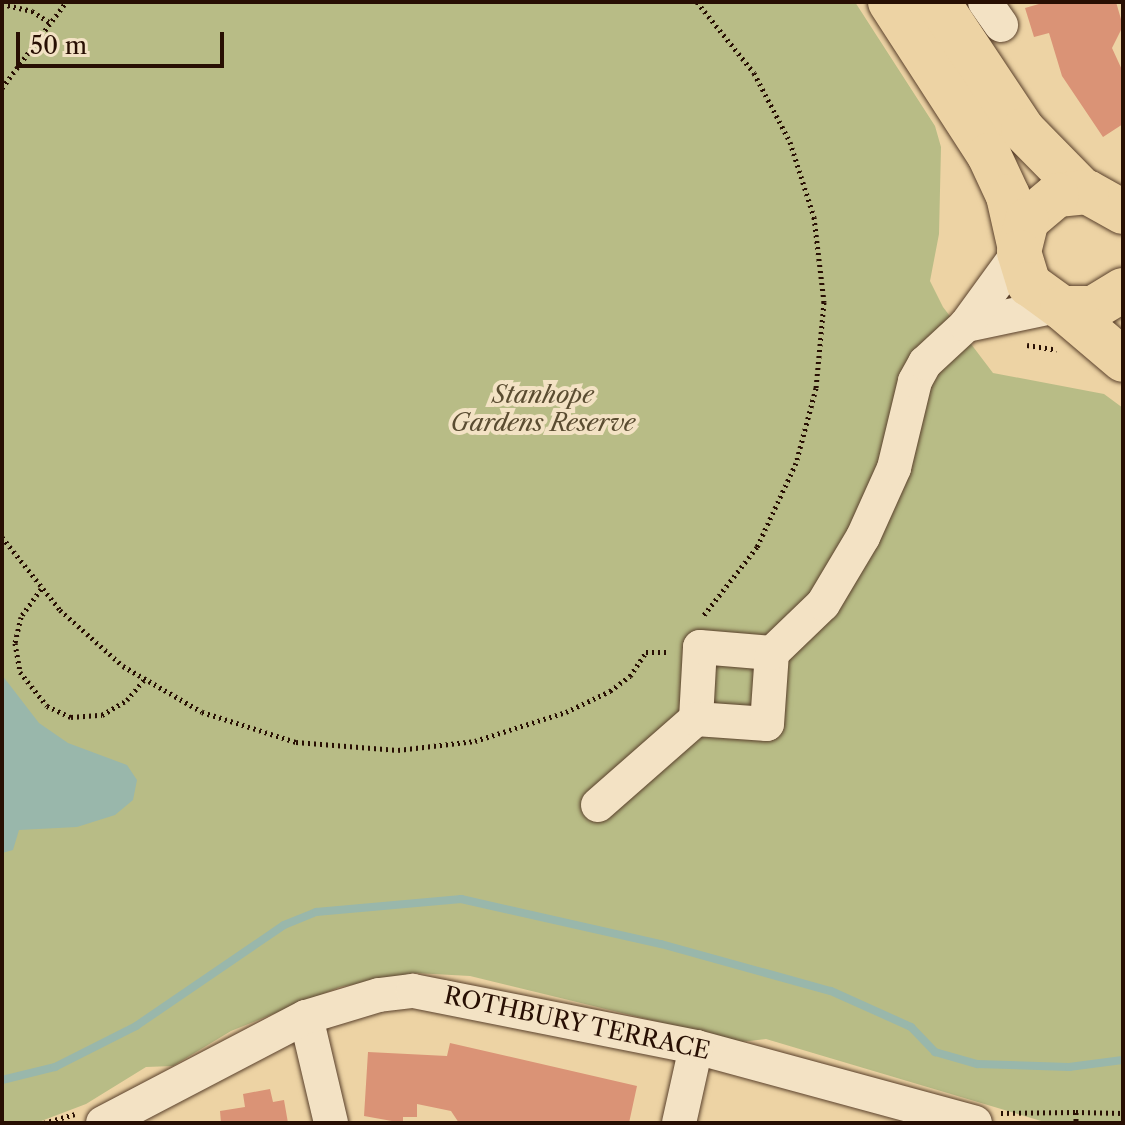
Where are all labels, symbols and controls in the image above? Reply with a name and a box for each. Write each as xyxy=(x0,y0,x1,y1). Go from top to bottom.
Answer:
scale bar xyxy=(20,16,228,66)
text: 50 m xyxy=(30,31,87,60)
park label: Stanhope Gardens Reserve xyxy=(451,381,635,437)
street label: ROTHBURY TERRACE xyxy=(441,981,713,1065)

